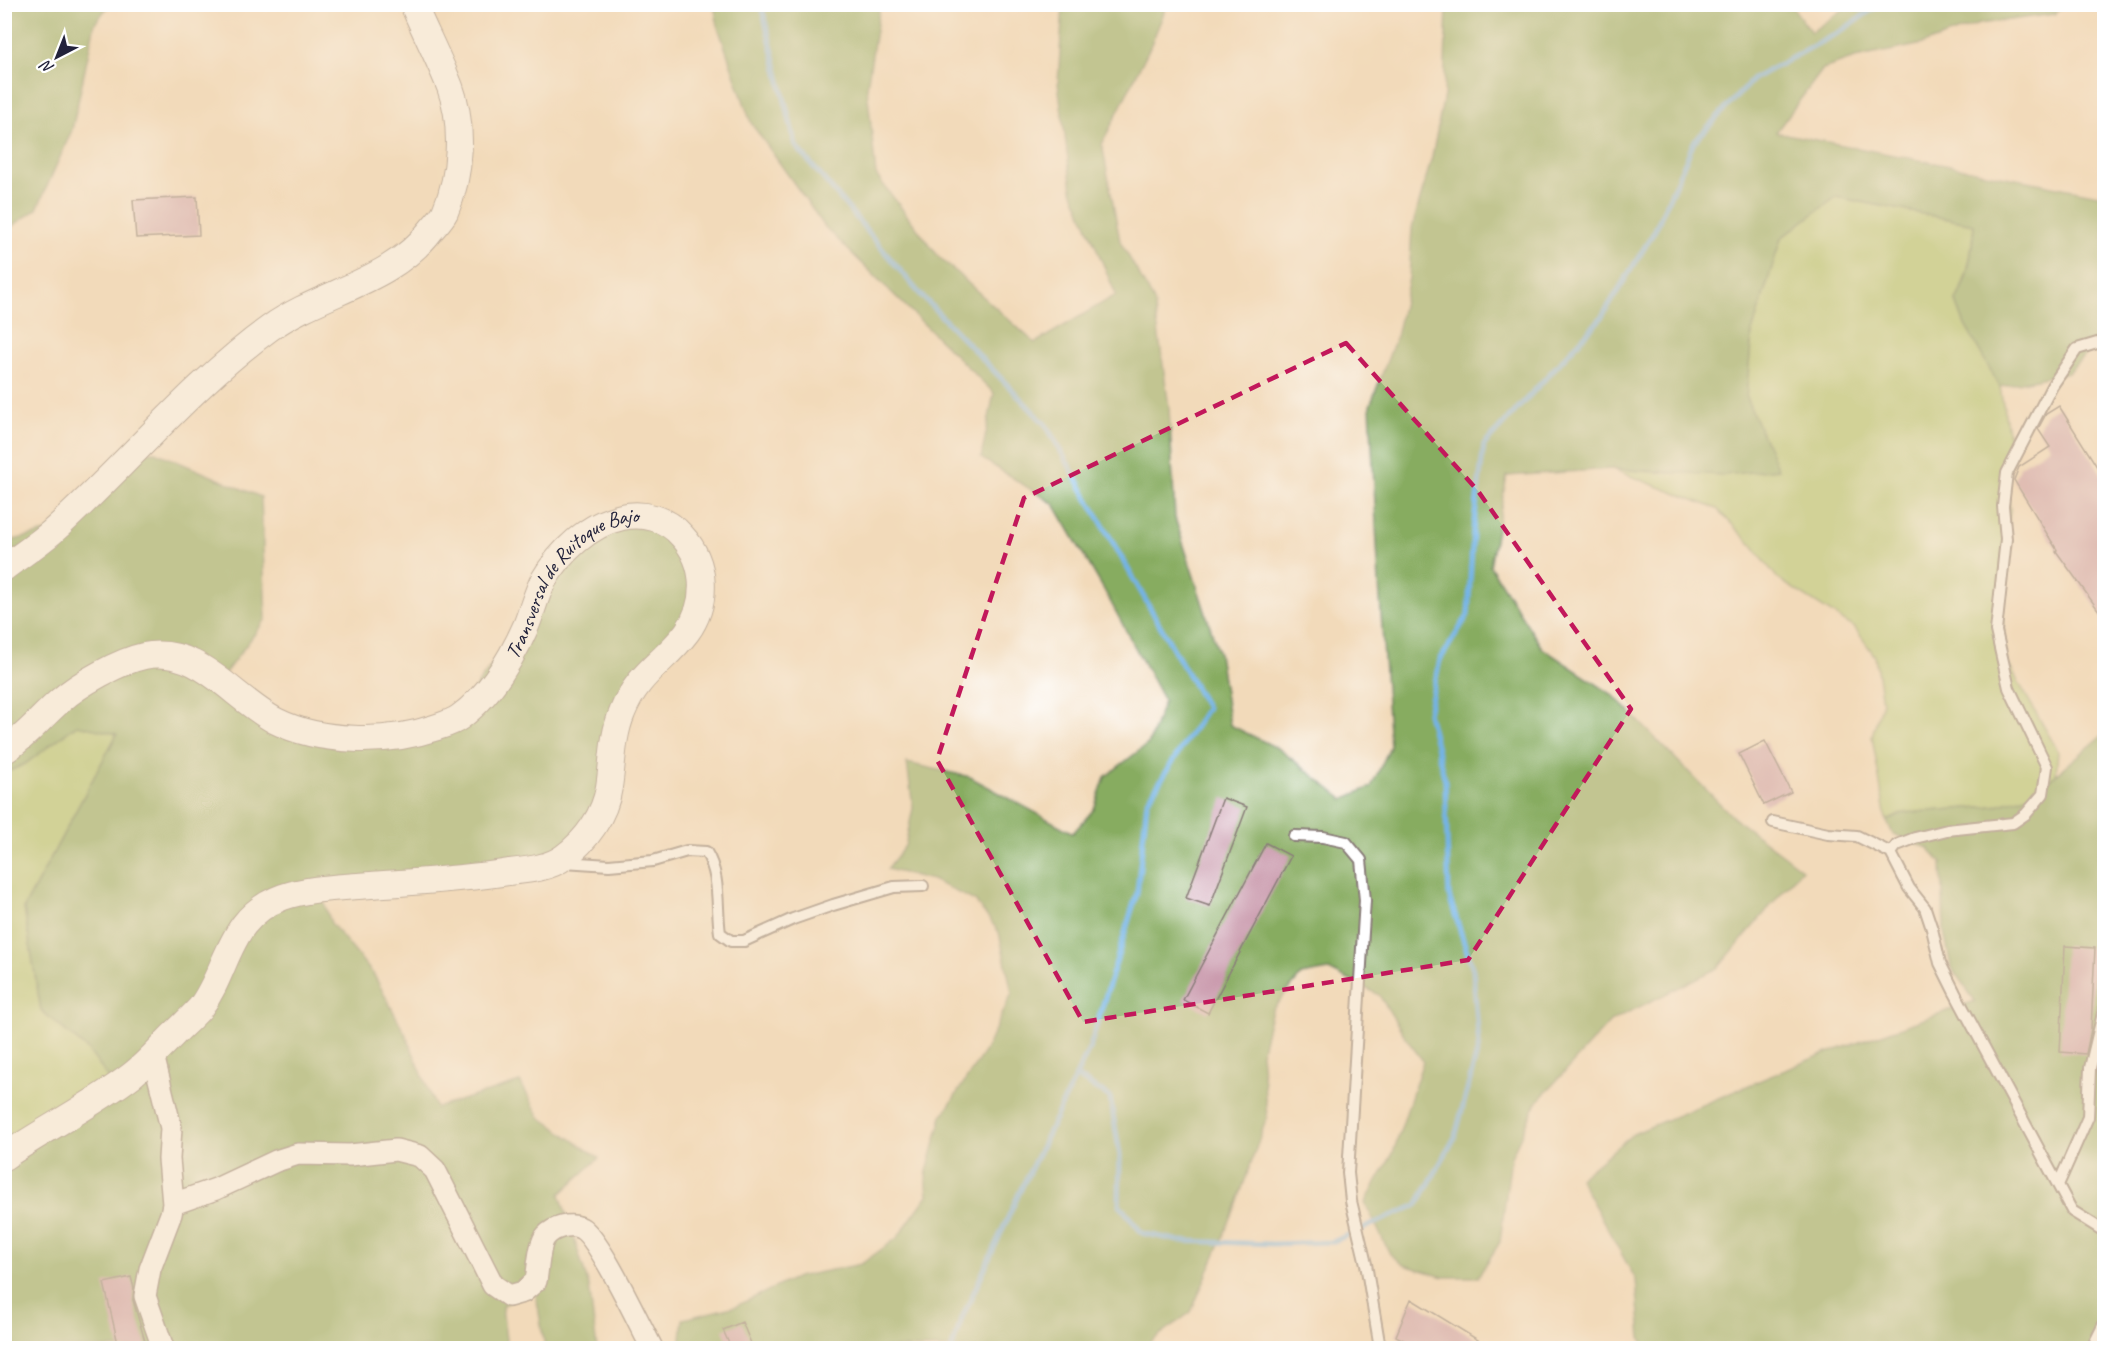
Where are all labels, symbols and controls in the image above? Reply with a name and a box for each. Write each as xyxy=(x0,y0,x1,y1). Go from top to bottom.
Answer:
north arrow xyxy=(27,27,87,87)
text: N xyxy=(35,55,58,78)
street label: Transversal de Ruitoque Bajo xyxy=(499,502,641,663)

